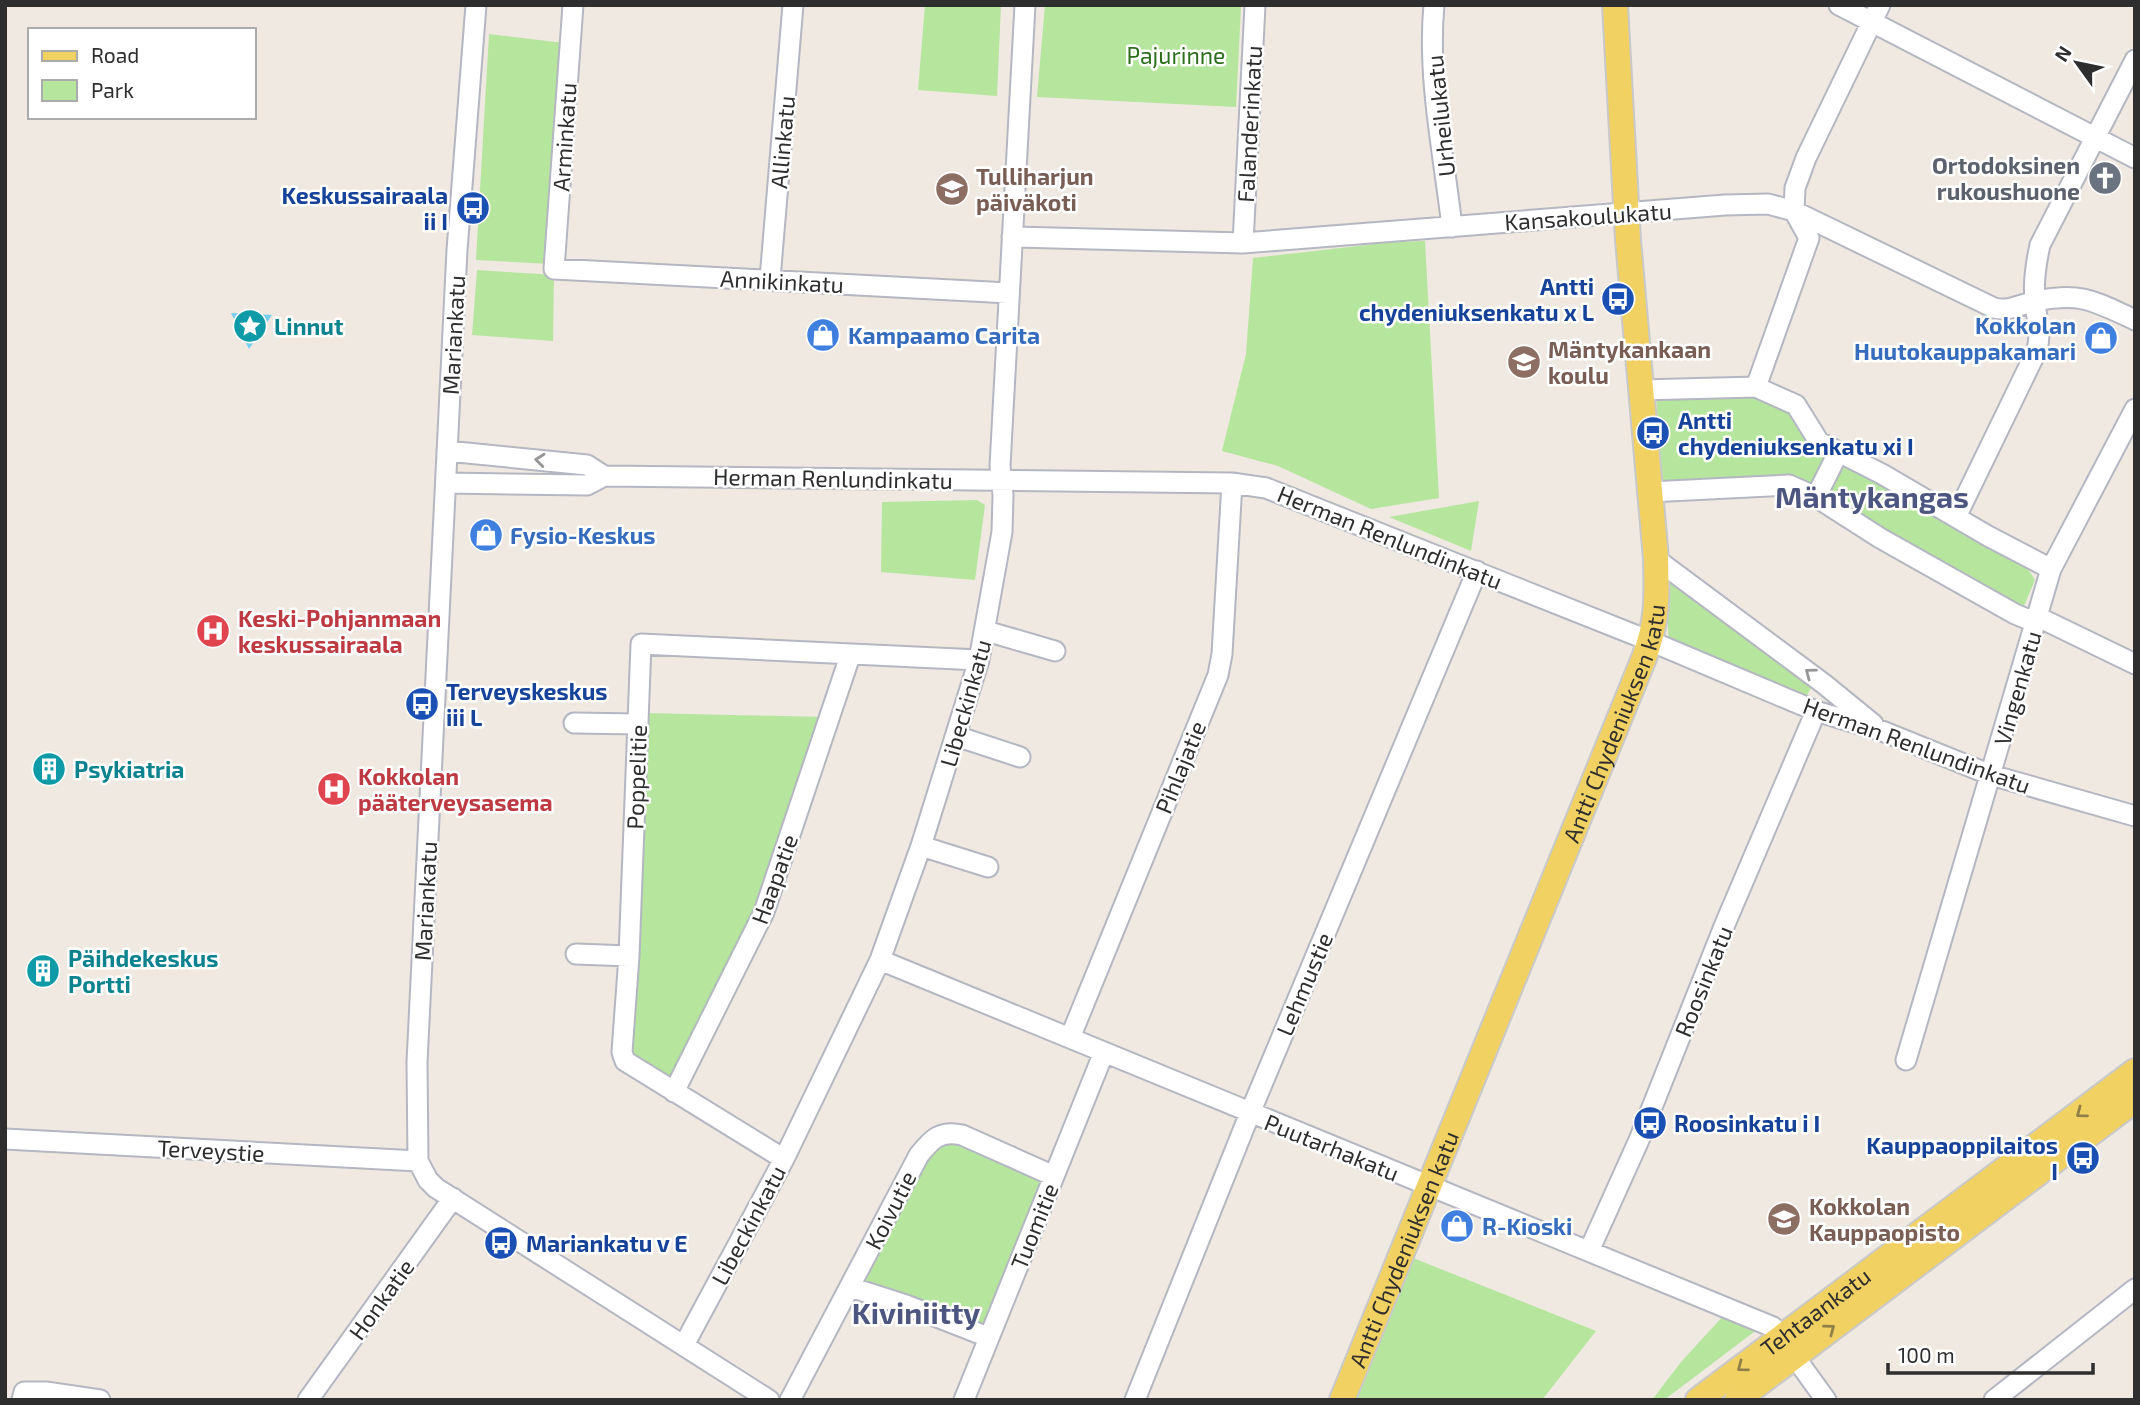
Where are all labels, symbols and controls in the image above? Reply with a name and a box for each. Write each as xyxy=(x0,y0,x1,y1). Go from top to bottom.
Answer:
legend xyxy=(28,28,256,119)
north arrow xyxy=(2042,28,2112,98)
park label: Pajurinne xyxy=(1127,41,1225,69)
text: N xyxy=(2049,41,2076,65)
text: Road xyxy=(91,42,139,67)
street label: Falanderinkatu xyxy=(1231,45,1267,203)
street label: Urheilukatu xyxy=(1420,54,1460,178)
text: Park xyxy=(91,77,134,102)
street label: Arminkatu xyxy=(546,82,582,192)
street label: Allinkatu xyxy=(764,94,800,190)
place label: Ortodoksinen rukoushuone xyxy=(1932,151,2080,205)
church icon: Ortodoksinen rukoushuone xyxy=(2086,159,2124,197)
place label: Tulliharjun päiväkoti xyxy=(976,162,1094,216)
school or university icon: Tulliharjun päiväkoti xyxy=(933,170,971,208)
place label: Keskussairaala ii I xyxy=(282,181,448,235)
bus stop icon: Keskussairaala ii I xyxy=(454,189,492,227)
street label: Kansakoulukatu xyxy=(1503,196,1673,236)
street label: Annikinkatu xyxy=(719,264,845,298)
place label: Antti chydeniuksenkatu x L xyxy=(1359,272,1594,326)
street label: Mariankatu xyxy=(436,274,470,396)
bus stop icon: Antti chydeniuksenkatu x L xyxy=(1599,280,1637,318)
place icon: Linnut xyxy=(231,307,269,345)
place label: Kokkolan Huutokauppakamari xyxy=(1854,311,2076,365)
place label: Linnut xyxy=(274,312,343,340)
shop icon: Kampaamo Carita xyxy=(804,316,842,354)
shop icon: Kokkolan Huutokauppakamari xyxy=(2082,319,2120,357)
place label: Kampaamo Carita xyxy=(848,321,1040,349)
place label: Mäntykankaan koulu xyxy=(1548,335,1711,389)
school or university icon: Mäntykankaan koulu xyxy=(1505,343,1543,381)
place label: Antti chydeniuksenkatu xi I xyxy=(1678,406,1914,460)
bus stop icon: Antti chydeniuksenkatu xi I xyxy=(1634,414,1672,452)
one-way arrow xyxy=(534,453,545,468)
street label: Herman Renlundinkatu xyxy=(713,462,953,494)
district label: Mäntykangas xyxy=(1775,478,1969,515)
street label: Herman Renlundinkatu xyxy=(1274,479,1506,595)
shop icon: Fysio-Keskus xyxy=(467,516,505,554)
place label: Fysio-Keskus xyxy=(510,521,656,549)
street label: Antti Chydeniuksen katu xyxy=(1557,603,1670,846)
place label: Keski-Pohjanmaan keskussairaala xyxy=(238,604,441,658)
hospital icon: Keski-Pohjanmaan keskussairaala xyxy=(194,612,232,650)
street label: Vingenkatu xyxy=(1987,628,2047,748)
street label: Libeckinkatu xyxy=(933,636,997,770)
one-way arrow xyxy=(1805,669,1818,682)
place label: Terveyskeskus iii L xyxy=(446,677,607,731)
bus stop icon: Terveyskeskus iii L xyxy=(403,685,441,723)
street label: Herman Renlundinkatu xyxy=(1800,691,2034,799)
street label: Pihlajatie xyxy=(1149,717,1211,817)
street label: Poppelitie xyxy=(620,724,652,830)
building icon: Psykiatria xyxy=(30,750,68,788)
place label: Psykiatria xyxy=(74,755,184,783)
place label: Kokkolan pääterveysasema xyxy=(358,762,553,816)
hospital icon: Kokkolan pääterveysasema xyxy=(315,770,353,808)
street label: Haapatie xyxy=(745,830,803,928)
street label: Mariankatu xyxy=(408,840,442,962)
street label: Roosinkatu xyxy=(1668,921,1738,1041)
street label: Lehmustie xyxy=(1270,928,1338,1040)
place label: Päihdekeskus Portti xyxy=(68,944,218,998)
building icon: Päihdekeskus Portti xyxy=(24,952,62,990)
bus stop icon: Roosinkatu i I xyxy=(1631,1104,1669,1142)
one-way arrow xyxy=(2076,1105,2088,1117)
street label: Puutarhakatu xyxy=(1261,1107,1403,1187)
place label: Roosinkatu i I xyxy=(1674,1109,1820,1137)
street label: Antti Chydeniuksen katu xyxy=(1343,1127,1464,1371)
place label: Kauppaoppilaitos I xyxy=(1866,1131,2058,1185)
street label: Terveystie xyxy=(157,1133,265,1167)
bus stop icon: Kauppaoppilaitos I xyxy=(2064,1139,2102,1177)
street label: Libeckinkatu xyxy=(705,1160,791,1290)
street label: Koivutie xyxy=(858,1166,922,1254)
street label: Tuomitie xyxy=(1004,1179,1064,1273)
place label: Kokkolan Kauppaopisto xyxy=(1809,1192,1960,1246)
school or university icon: Kokkolan Kauppaopisto xyxy=(1765,1200,1803,1238)
shop icon: R-Kioski xyxy=(1438,1207,1476,1245)
place label: R-Kioski xyxy=(1482,1212,1572,1240)
bus stop icon: Mariankatu v E xyxy=(482,1224,520,1262)
place label: Mariankatu v E xyxy=(526,1229,688,1257)
street label: Honkatie xyxy=(342,1253,420,1345)
street label: Tehtaankatu xyxy=(1755,1261,1876,1362)
district label: Kiviniitty xyxy=(852,1294,980,1331)
one-way arrow xyxy=(1823,1325,1835,1338)
scale bar xyxy=(1888,1332,2093,1376)
text: 100 m xyxy=(1898,1342,1955,1367)
one-way arrow xyxy=(1737,1359,1750,1371)

